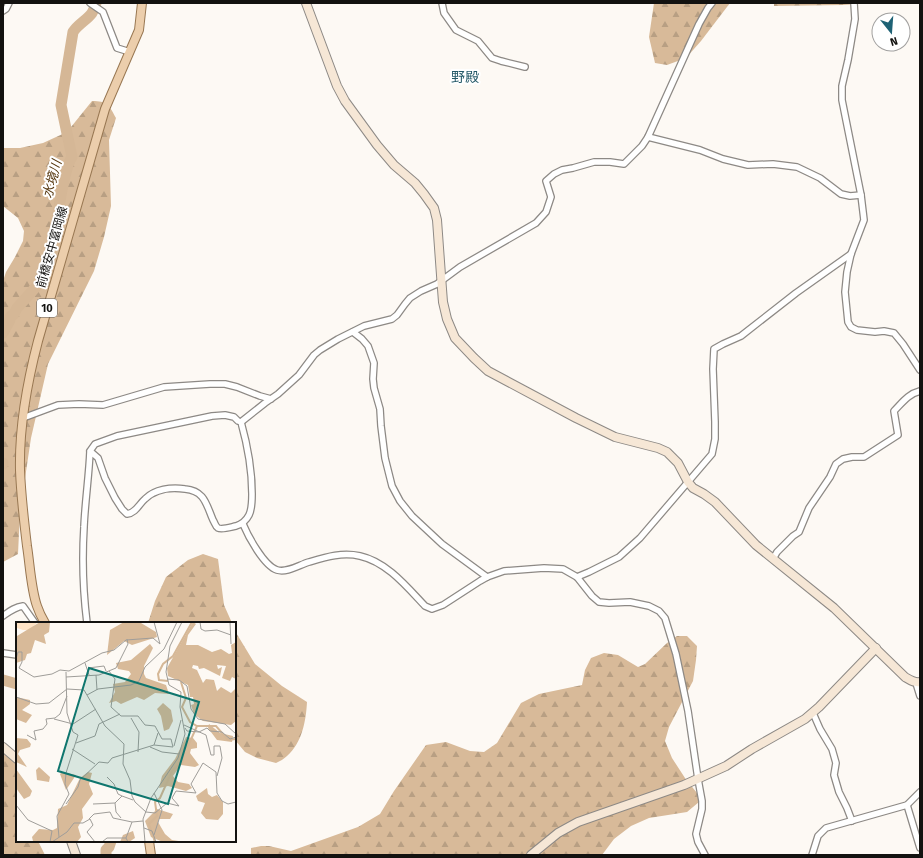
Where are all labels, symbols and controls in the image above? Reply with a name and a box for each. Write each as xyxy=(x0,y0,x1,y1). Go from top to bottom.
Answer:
north arrow xyxy=(871,12,911,52)
text: N xyxy=(888,34,899,48)
district label: 野殿 xyxy=(451,69,479,86)
water label: 水境川 xyxy=(40,156,65,200)
street label: 前橋安中富岡線 xyxy=(34,205,70,289)
road number: 10 xyxy=(37,299,57,317)
inset map xyxy=(16,622,236,842)

